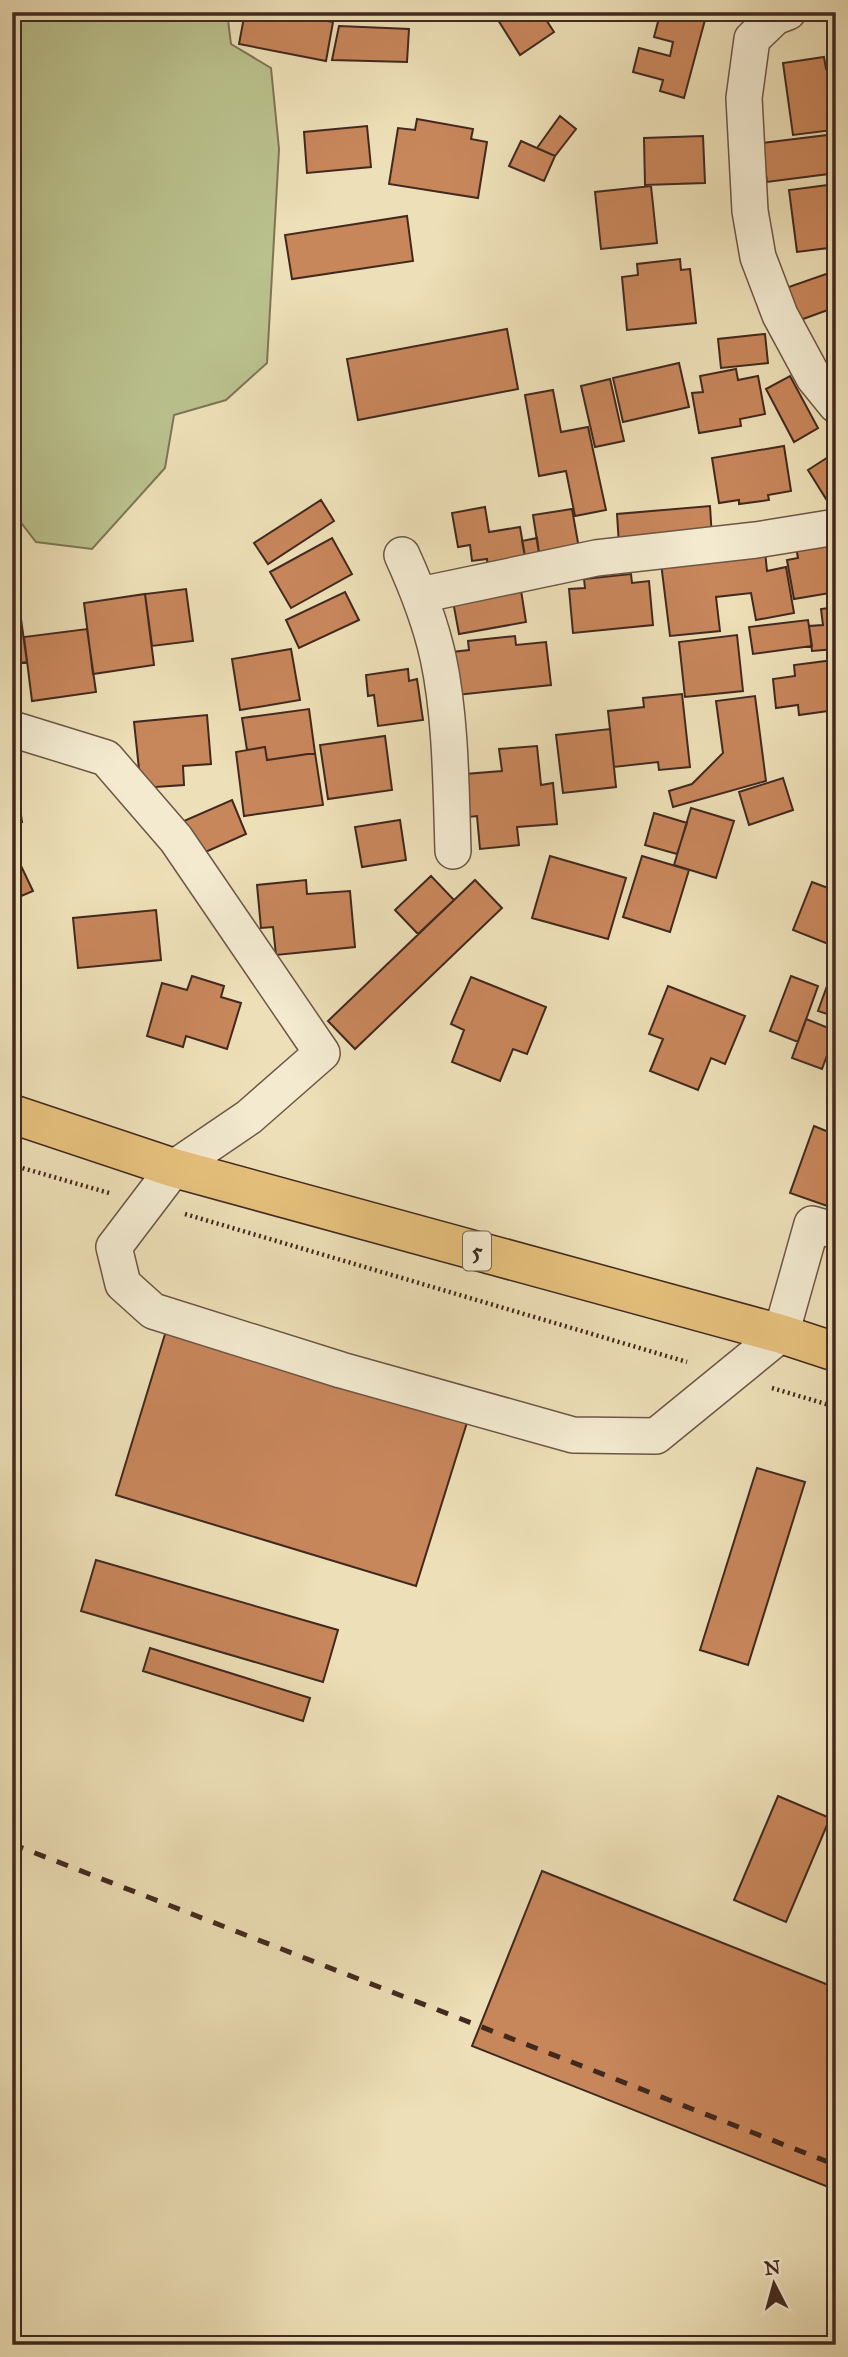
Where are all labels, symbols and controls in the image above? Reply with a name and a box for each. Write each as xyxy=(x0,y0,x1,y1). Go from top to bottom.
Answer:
road number: 5 xyxy=(463,1232,491,1270)
north arrow xyxy=(740,2248,810,2318)
text: N xyxy=(763,2255,781,2280)

